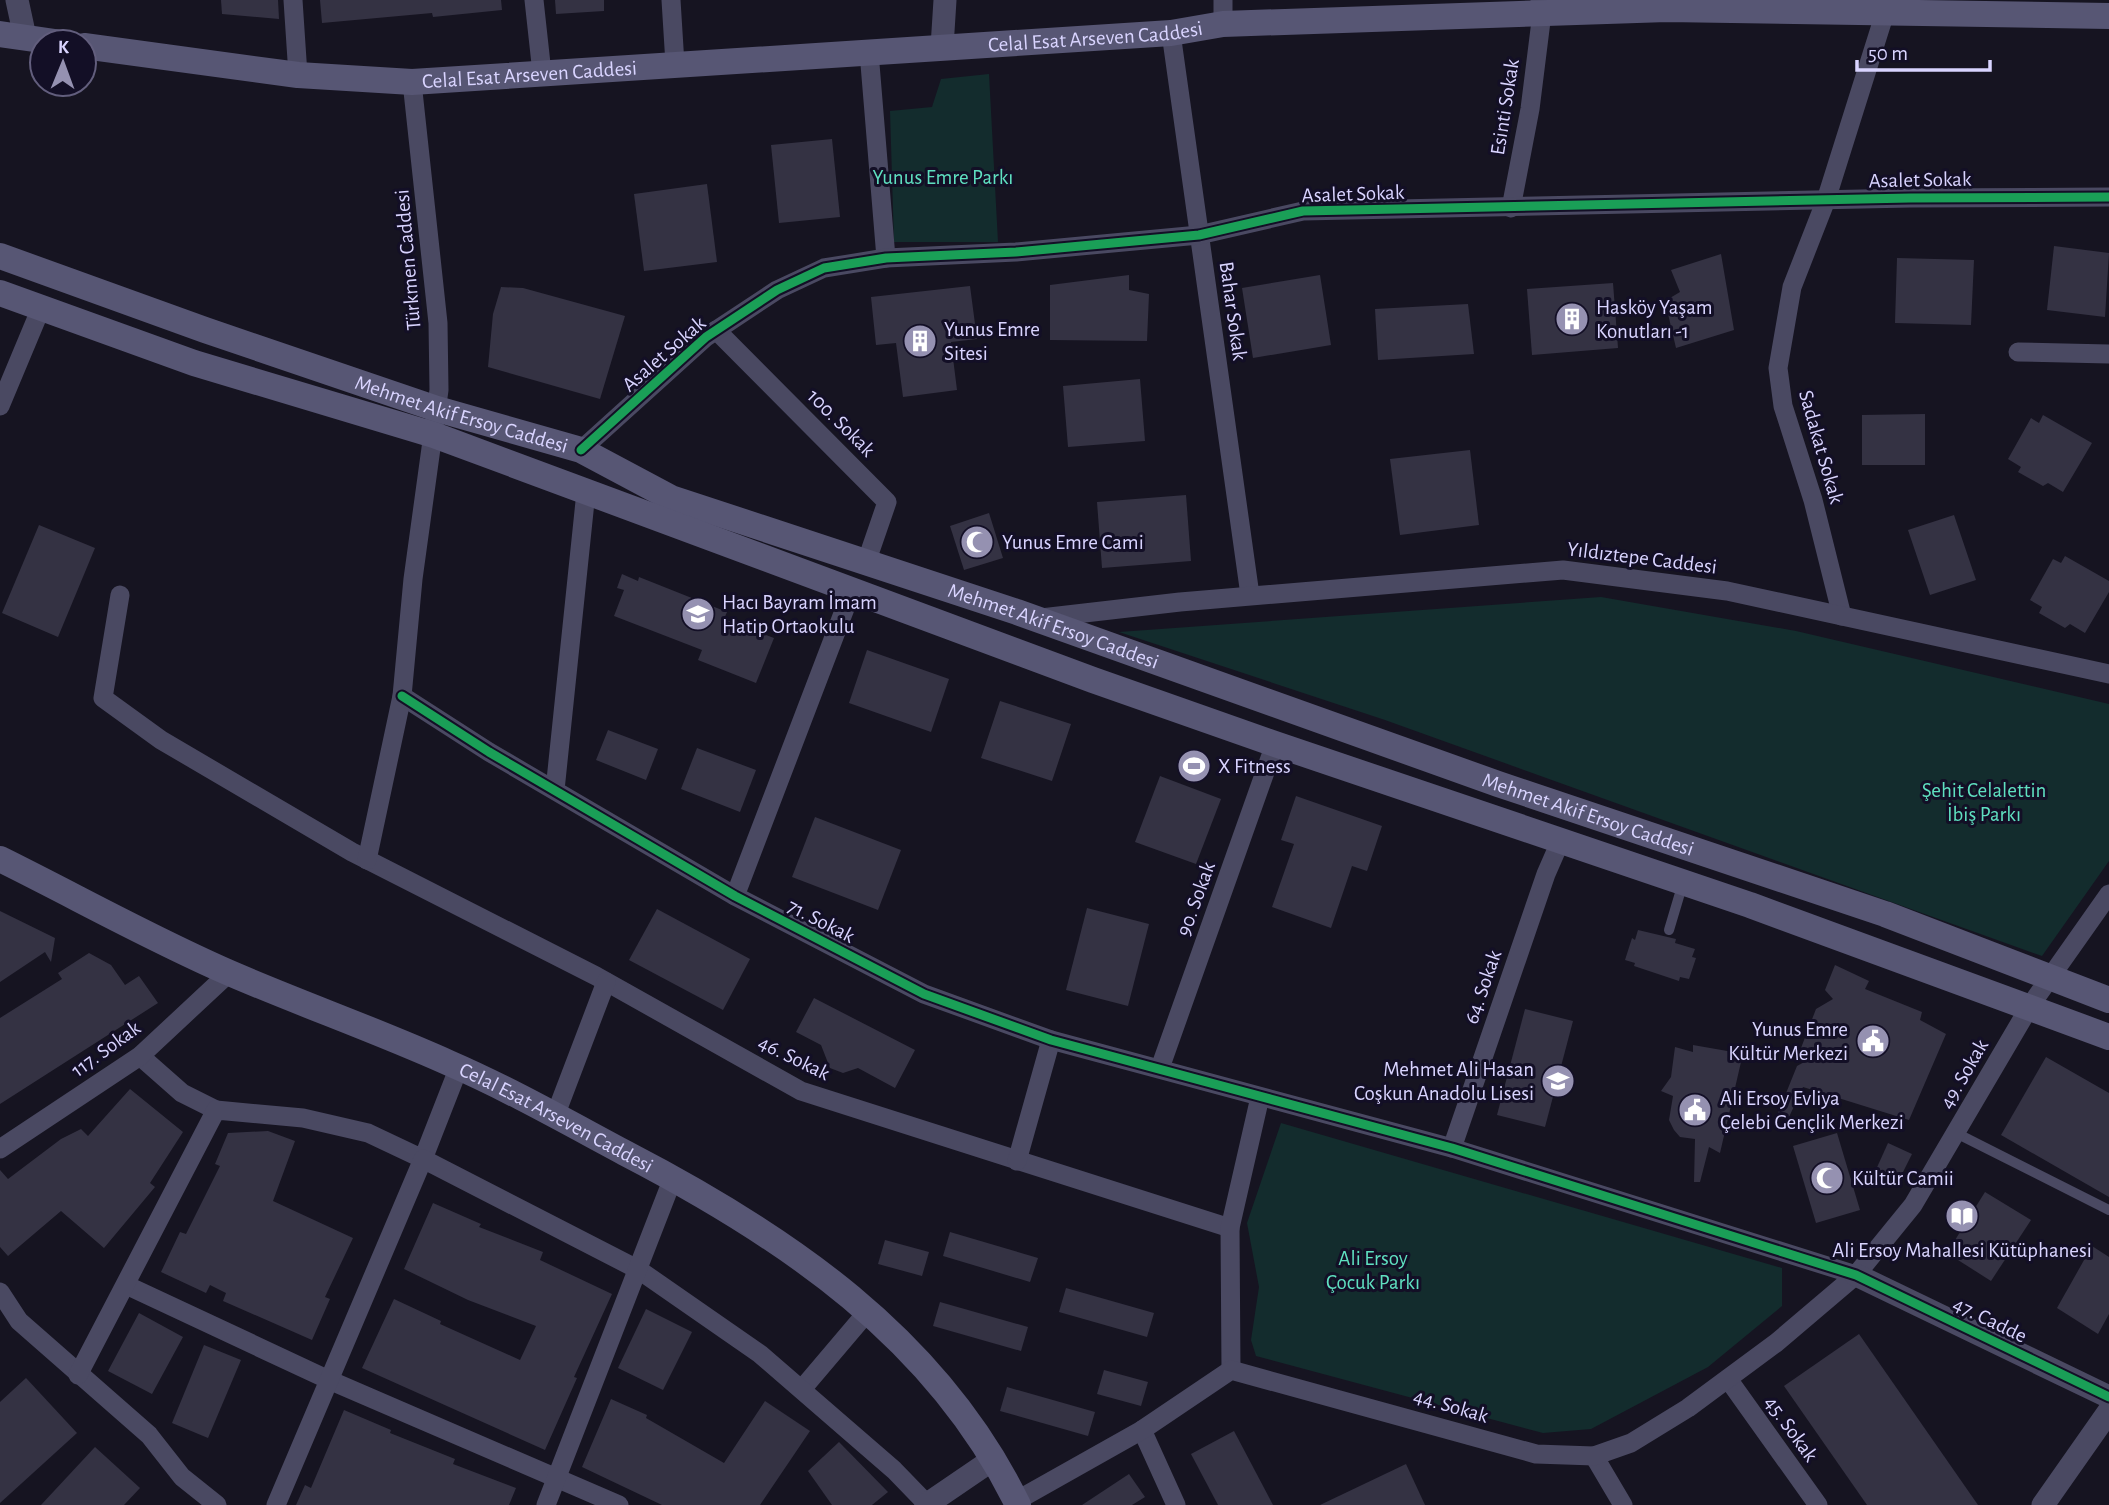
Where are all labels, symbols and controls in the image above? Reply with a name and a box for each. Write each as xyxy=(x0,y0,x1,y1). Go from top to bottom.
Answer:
street label: Celal Esat Arseven Caddesi xyxy=(987,17,1204,55)
north arrow xyxy=(28,28,98,98)
scale bar xyxy=(1857,28,1990,72)
text: K xyxy=(58,38,70,57)
text: 50 m xyxy=(1868,43,1908,64)
street label: Celal Esat Arseven Caddesi xyxy=(421,57,638,92)
street label: Esinti Sokak xyxy=(1487,57,1523,157)
park label: Yunus Emre Parkı xyxy=(873,167,1013,188)
street label: Asalet Sokak xyxy=(1868,169,1972,191)
street label: Asalet Sokak xyxy=(1301,182,1405,206)
street label: Türkmen Caddesi xyxy=(391,189,425,331)
street label: Bahar Sokak xyxy=(1216,260,1250,362)
place label: Hasköy Yaşam Konutları -1 xyxy=(1596,297,1713,342)
building icon: Hasköy Yaşam Konutları -1 xyxy=(1553,300,1591,338)
street label: Asalet Sokak xyxy=(618,312,710,396)
place label: Yunus Emre Sitesi xyxy=(944,319,1040,364)
building icon: Yunus Emre Sitesi xyxy=(901,322,939,360)
street label: Mehmet Akif Ersoy Caddesi xyxy=(352,371,571,456)
street label: 100. Sokak xyxy=(803,385,879,461)
street label: Sadakat Sokak xyxy=(1795,388,1847,507)
mosque icon: Yunus Emre Cami xyxy=(958,523,996,561)
place label: Yunus Emre Cami xyxy=(1002,532,1144,553)
street label: Yıldıztepe Caddesi xyxy=(1566,538,1718,578)
street label: Mehmet Akif Ersoy Caddesi xyxy=(945,580,1162,672)
place label: Hacı Bayram İmam Hatip Ortaokulu xyxy=(722,591,877,637)
school or university icon: Hacı Bayram İmam Hatip Ortaokulu xyxy=(679,595,717,633)
sports icon: X Fitness xyxy=(1175,747,1213,785)
place label: X Fitness xyxy=(1218,756,1291,777)
street label: Mehmet Akif Ersoy Caddesi xyxy=(1480,769,1697,860)
park label: Şehit Celalettin İbiş Parkı xyxy=(1922,780,2046,825)
street label: 90. Sokak xyxy=(1173,859,1219,939)
street label: 71. Sokak xyxy=(784,895,858,947)
street label: 64. Sokak xyxy=(1461,947,1506,1027)
street label: 117. Sokak xyxy=(68,1017,145,1081)
place label: Yunus Emre Kültür Merkezi xyxy=(1728,1019,1848,1064)
public building icon: Yunus Emre Kültür Merkezi xyxy=(1854,1022,1892,1060)
street label: 46. Sokak xyxy=(755,1032,833,1084)
street label: 49. Sokak xyxy=(1936,1035,1992,1112)
street label: Celal Esat Arseven Caddesi xyxy=(456,1059,657,1176)
place label: Mehmet Ali Hasan Coşkun Anadolu Lisesi xyxy=(1354,1059,1534,1104)
school or university icon: Mehmet Ali Hasan Coşkun Anadolu Lisesi xyxy=(1539,1062,1577,1100)
place label: Ali Ersoy Evliya Çelebi Gençlik Merkezi xyxy=(1720,1088,1904,1133)
public building icon: Ali Ersoy Evliya Çelebi Gençlik Merkezi xyxy=(1676,1091,1714,1129)
mosque icon: Kültür Camii xyxy=(1808,1159,1846,1197)
place label: Kültür Camii xyxy=(1852,1168,1954,1189)
library icon: Ali Ersoy Mahallesi Kütüphanesi xyxy=(1943,1197,1981,1235)
place label: Ali Ersoy Mahallesi Kütüphanesi xyxy=(1832,1240,2092,1261)
park label: Ali Ersoy Çocuk Parkı xyxy=(1326,1248,1420,1293)
street label: 47. Cadde xyxy=(1950,1293,2030,1347)
street label: 44. Sokak xyxy=(1411,1385,1491,1427)
street label: 45. Sokak xyxy=(1760,1392,1822,1466)

